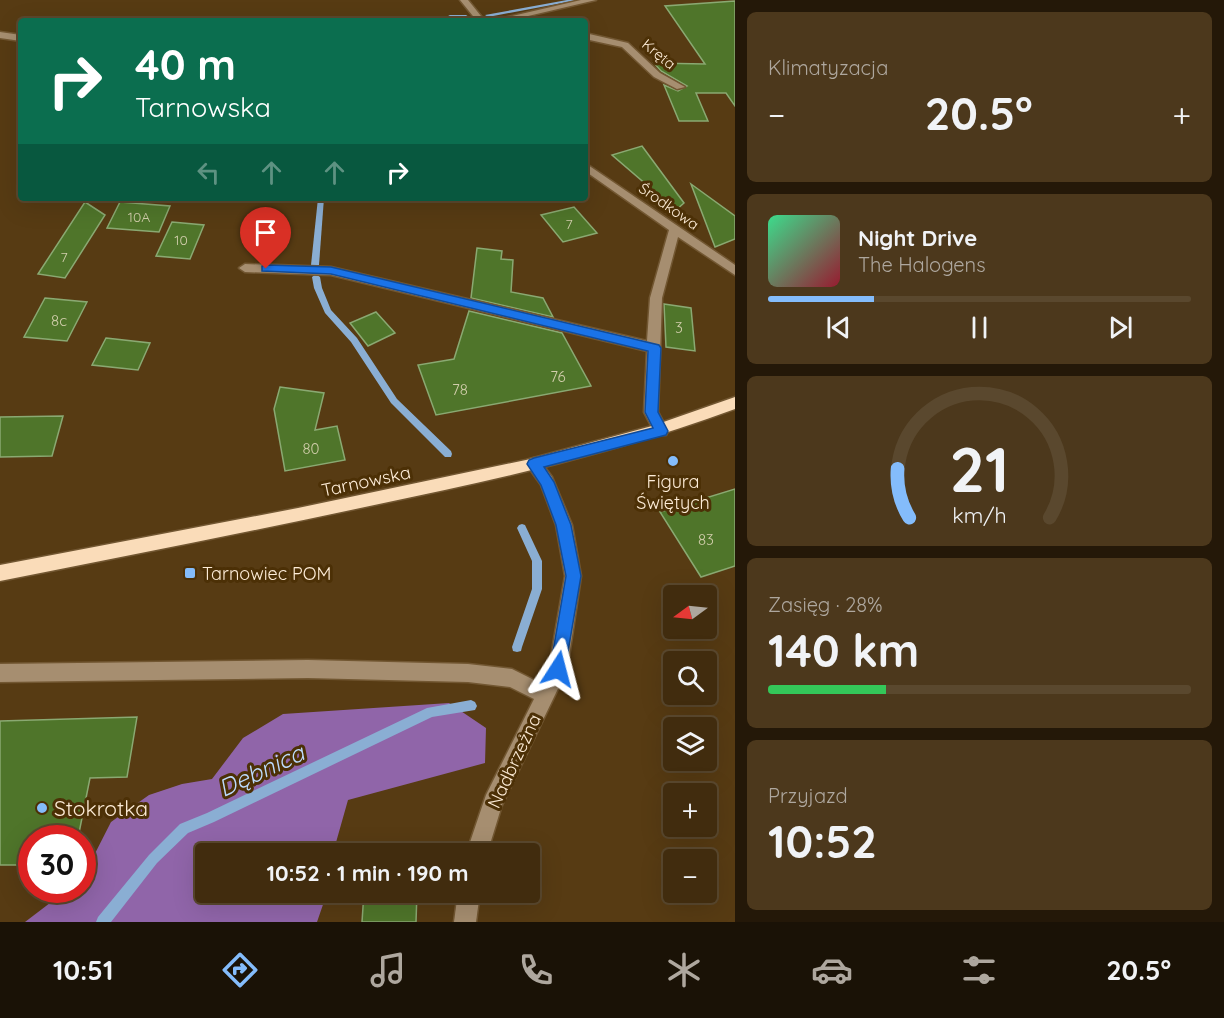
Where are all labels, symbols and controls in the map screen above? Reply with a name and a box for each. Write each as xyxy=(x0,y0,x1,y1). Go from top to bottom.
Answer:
street label: Kręta xyxy=(638,35,680,73)
text: 40 m xyxy=(135,38,236,91)
icon: right xyxy=(36,42,114,120)
text: Klimatyzacja xyxy=(768,55,888,80)
text: 20.5° xyxy=(925,85,1033,141)
text: Tarnowska xyxy=(135,90,271,124)
text: − xyxy=(768,94,785,135)
text: + xyxy=(1172,94,1191,135)
icon: left xyxy=(192,156,225,189)
icon: ahead xyxy=(255,156,288,189)
icon: ahead xyxy=(318,156,351,189)
icon: right xyxy=(381,156,414,189)
street label: Środkowa xyxy=(635,178,703,234)
pin xyxy=(240,207,291,269)
house number: 10A xyxy=(128,208,150,226)
house number: 7 xyxy=(565,215,573,233)
icon: arrive xyxy=(249,216,282,249)
text: Night Drive xyxy=(858,224,977,252)
house number: 10 xyxy=(174,231,188,249)
house number: 7 xyxy=(60,248,68,266)
text: The Halogens xyxy=(858,252,986,277)
house number: 8c xyxy=(51,311,67,330)
icon: previous xyxy=(822,311,855,344)
icon: pause xyxy=(963,311,996,344)
icon: next xyxy=(1104,311,1137,344)
house number: 3 xyxy=(675,318,683,337)
house number: 76 xyxy=(550,367,566,386)
house number: 78 xyxy=(452,380,468,399)
text: 21 xyxy=(950,430,1009,508)
house number: 80 xyxy=(302,439,320,458)
marker: Figura Świętych xyxy=(666,454,680,468)
street label: Tarnowska xyxy=(319,460,413,502)
place label: Figura Świętych xyxy=(636,470,710,514)
text: km/h xyxy=(952,502,1007,528)
house number: 83 xyxy=(698,530,714,549)
place label: Tarnowiec POM xyxy=(202,562,331,585)
marker: Tarnowiec POM xyxy=(183,566,197,580)
north arrow xyxy=(663,585,717,639)
map controls xyxy=(663,585,717,903)
text: Zasięg · 28% xyxy=(768,592,883,617)
text: 140 km xyxy=(768,622,919,678)
position arrow xyxy=(526,637,590,701)
button: search xyxy=(663,651,717,705)
street label: Nadbrzeżna xyxy=(482,710,546,812)
button: layers xyxy=(663,717,717,771)
water label: Dębnica xyxy=(213,736,310,803)
button: + xyxy=(663,783,717,837)
text: Przyjazd xyxy=(768,783,848,808)
place label: Stokrotka xyxy=(54,795,148,821)
marker: Stokrotka xyxy=(35,801,49,815)
text: 10:52 xyxy=(768,813,877,869)
speed limit sign: 30 xyxy=(18,825,96,903)
button: − xyxy=(663,849,717,903)
text: 10:52 · 1 min · 190 m xyxy=(267,859,468,887)
icon: directions xyxy=(219,949,261,991)
icon: music xyxy=(367,949,409,991)
icon: phone xyxy=(515,949,557,991)
icon: climate xyxy=(663,949,705,991)
icon: car xyxy=(811,949,853,991)
icon: filters xyxy=(958,949,1000,991)
text: 10:51 xyxy=(53,953,113,987)
text: 20.5° xyxy=(1106,953,1171,987)

